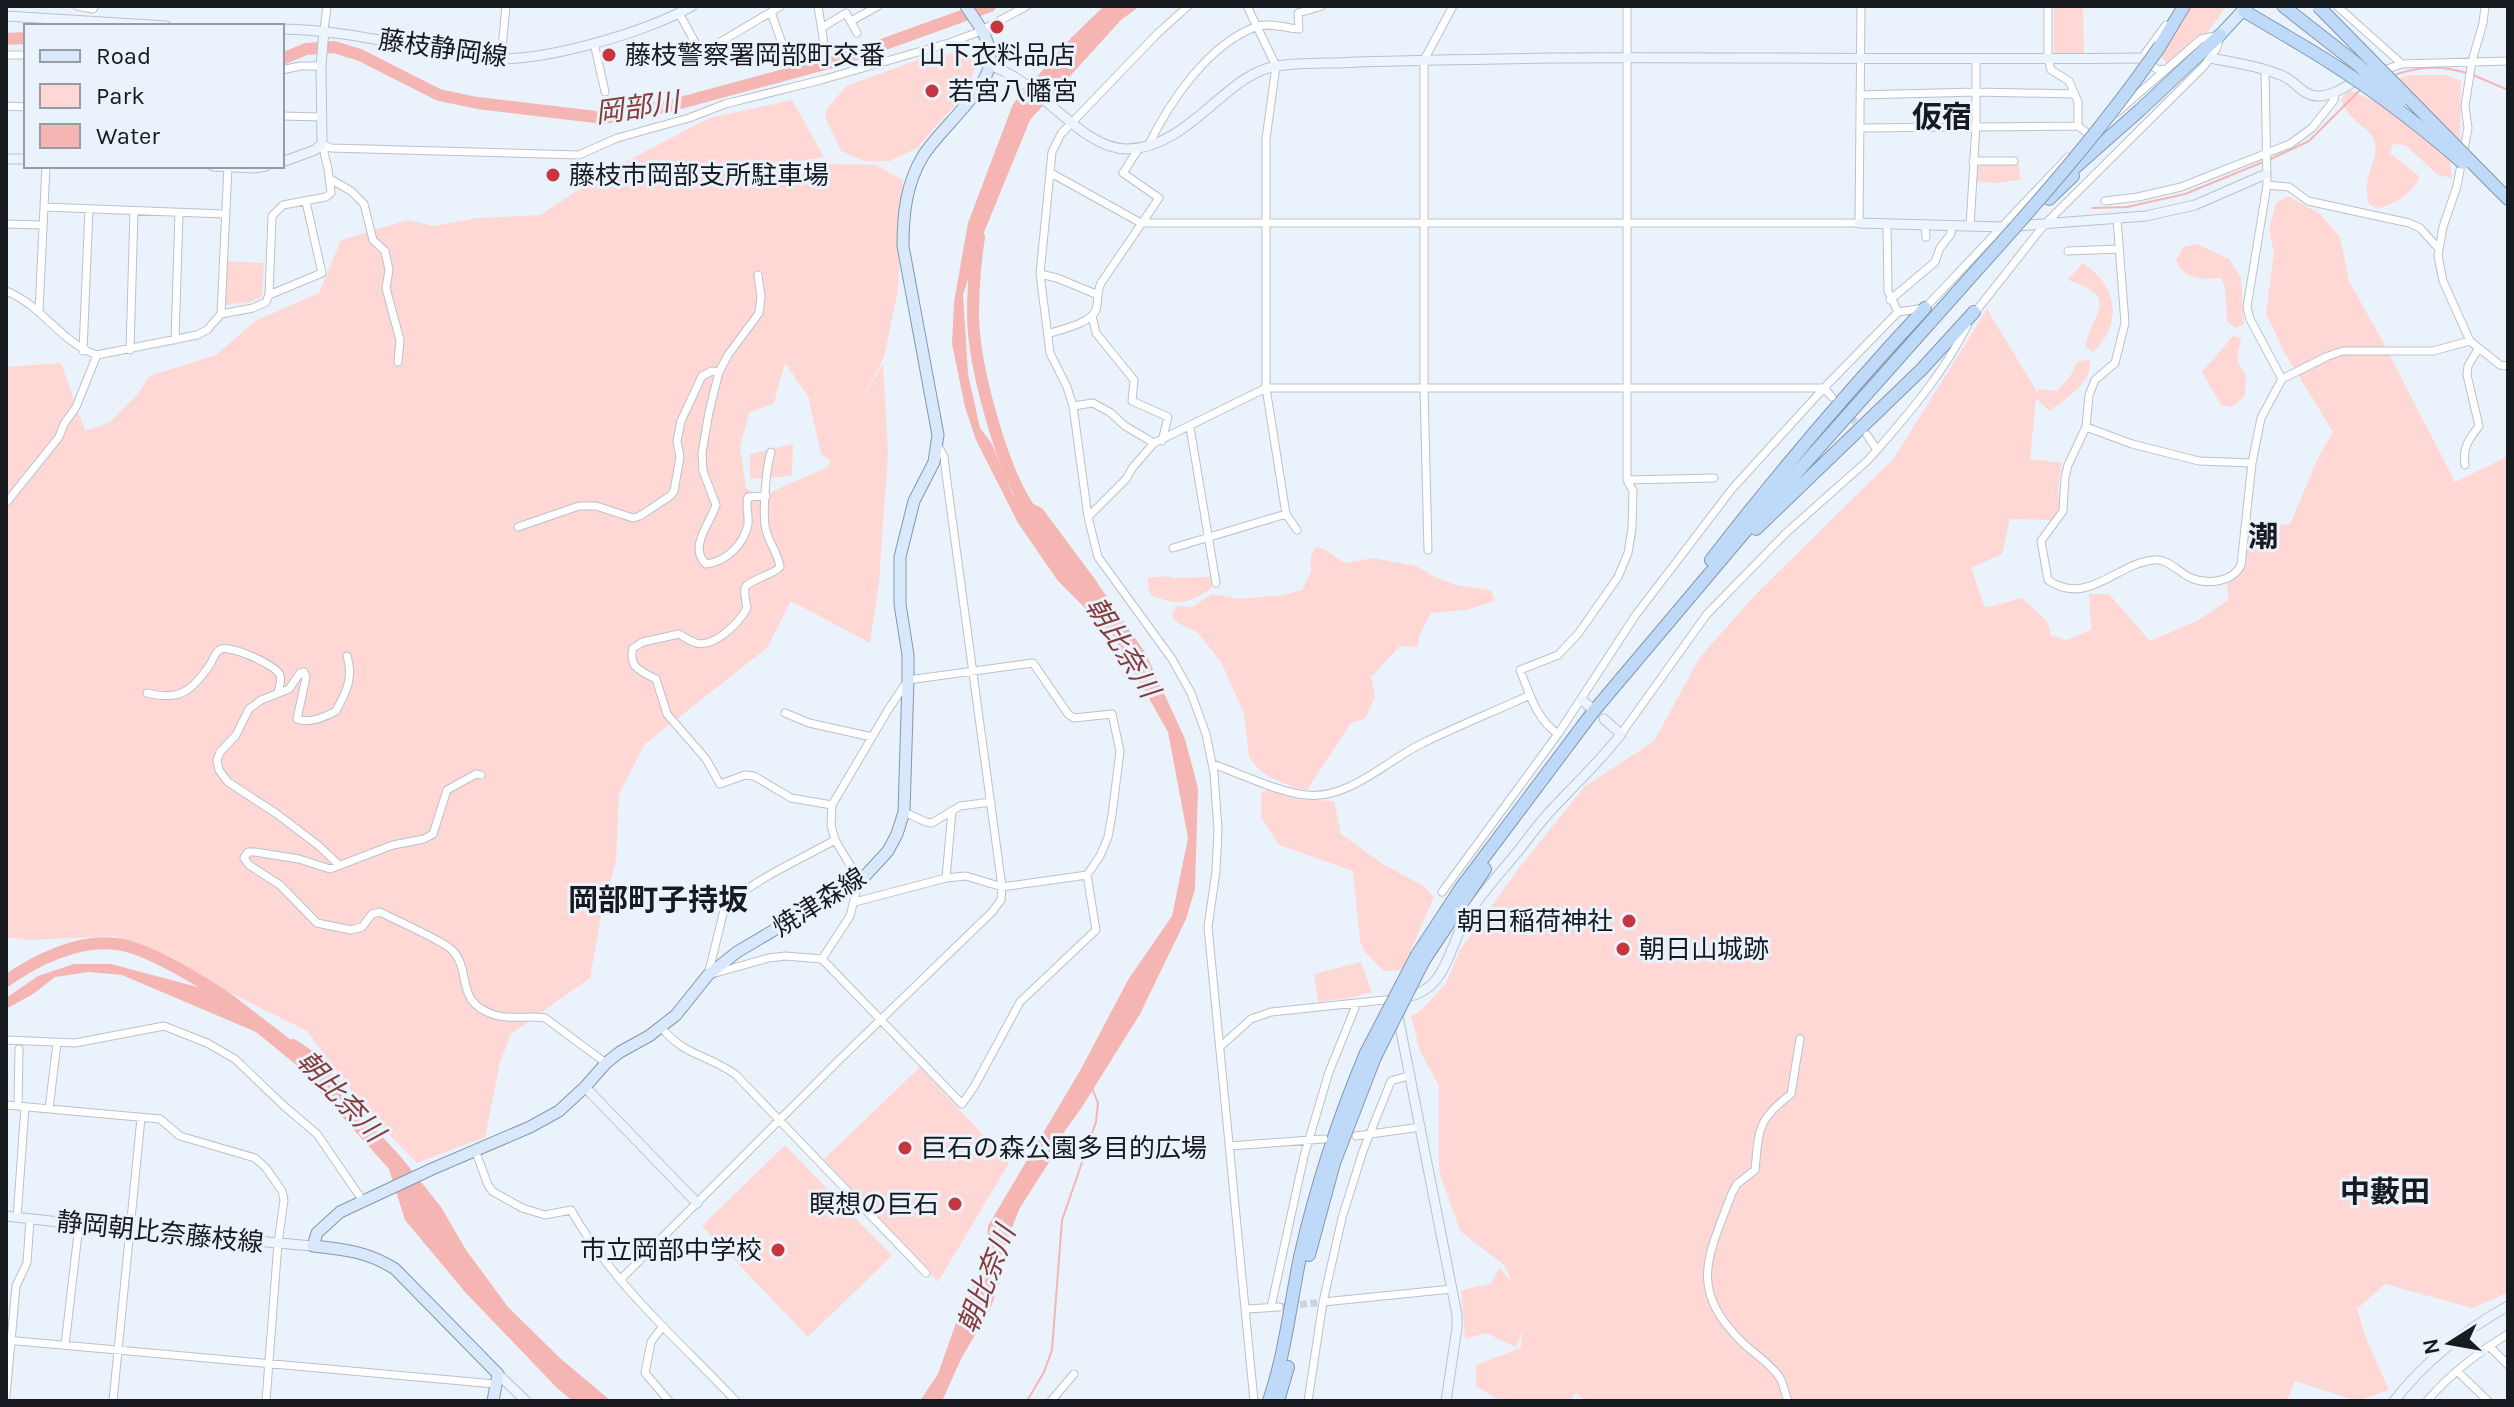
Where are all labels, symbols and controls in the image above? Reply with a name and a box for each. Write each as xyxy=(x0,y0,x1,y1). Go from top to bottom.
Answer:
marker: 山下衣料品店 xyxy=(988,18,1006,36)
legend xyxy=(24,24,284,168)
street label: 藤枝静岡線 xyxy=(376,24,509,73)
place label: 藤枝警察署岡部町交番 xyxy=(625,40,885,71)
place label: 山下衣料品店 xyxy=(919,40,1075,71)
text: Road xyxy=(96,42,151,70)
marker: 藤枝警察署岡部町交番 xyxy=(600,46,618,64)
place label: 若宮八幡宮 xyxy=(948,76,1078,107)
text: Park xyxy=(96,82,145,110)
marker: 若宮八幡宮 xyxy=(923,82,941,100)
water label: 岡部川 xyxy=(593,85,684,130)
district label: 仮宿 xyxy=(1912,99,1972,135)
text: Water xyxy=(96,122,160,150)
place label: 藤枝市岡部支所駐車場 xyxy=(569,160,829,191)
marker: 藤枝市岡部支所駐車場 xyxy=(544,166,562,184)
district label: 潮 xyxy=(2248,519,2278,555)
water label: 朝比奈川 xyxy=(1079,591,1168,706)
street label: 焼津森線 xyxy=(767,862,872,943)
district label: 岡部町子持坂 xyxy=(568,882,748,918)
place label: 朝日稲荷神社 xyxy=(1457,906,1613,937)
marker: 朝日稲荷神社 xyxy=(1620,912,1638,930)
place label: 朝日山城跡 xyxy=(1639,934,1769,965)
marker: 朝日山城跡 xyxy=(1614,940,1632,958)
water label: 朝比奈川 xyxy=(290,1044,393,1151)
place label: 巨石の森公園多目的広場 xyxy=(921,1133,1207,1164)
marker: 巨石の森公園多目的広場 xyxy=(896,1139,914,1157)
district label: 中藪田 xyxy=(2340,1174,2430,1210)
place label: 瞑想の巨石 xyxy=(809,1189,939,1220)
marker: 瞑想の巨石 xyxy=(946,1195,964,1213)
street label: 静岡朝比奈藤枝線 xyxy=(55,1206,265,1259)
water label: 朝比奈川 xyxy=(951,1218,1023,1337)
place label: 市立岡部中学校 xyxy=(580,1235,762,1266)
marker: 市立岡部中学校 xyxy=(769,1241,787,1259)
north arrow xyxy=(2410,1303,2490,1383)
text: N xyxy=(2417,1336,2446,1357)

